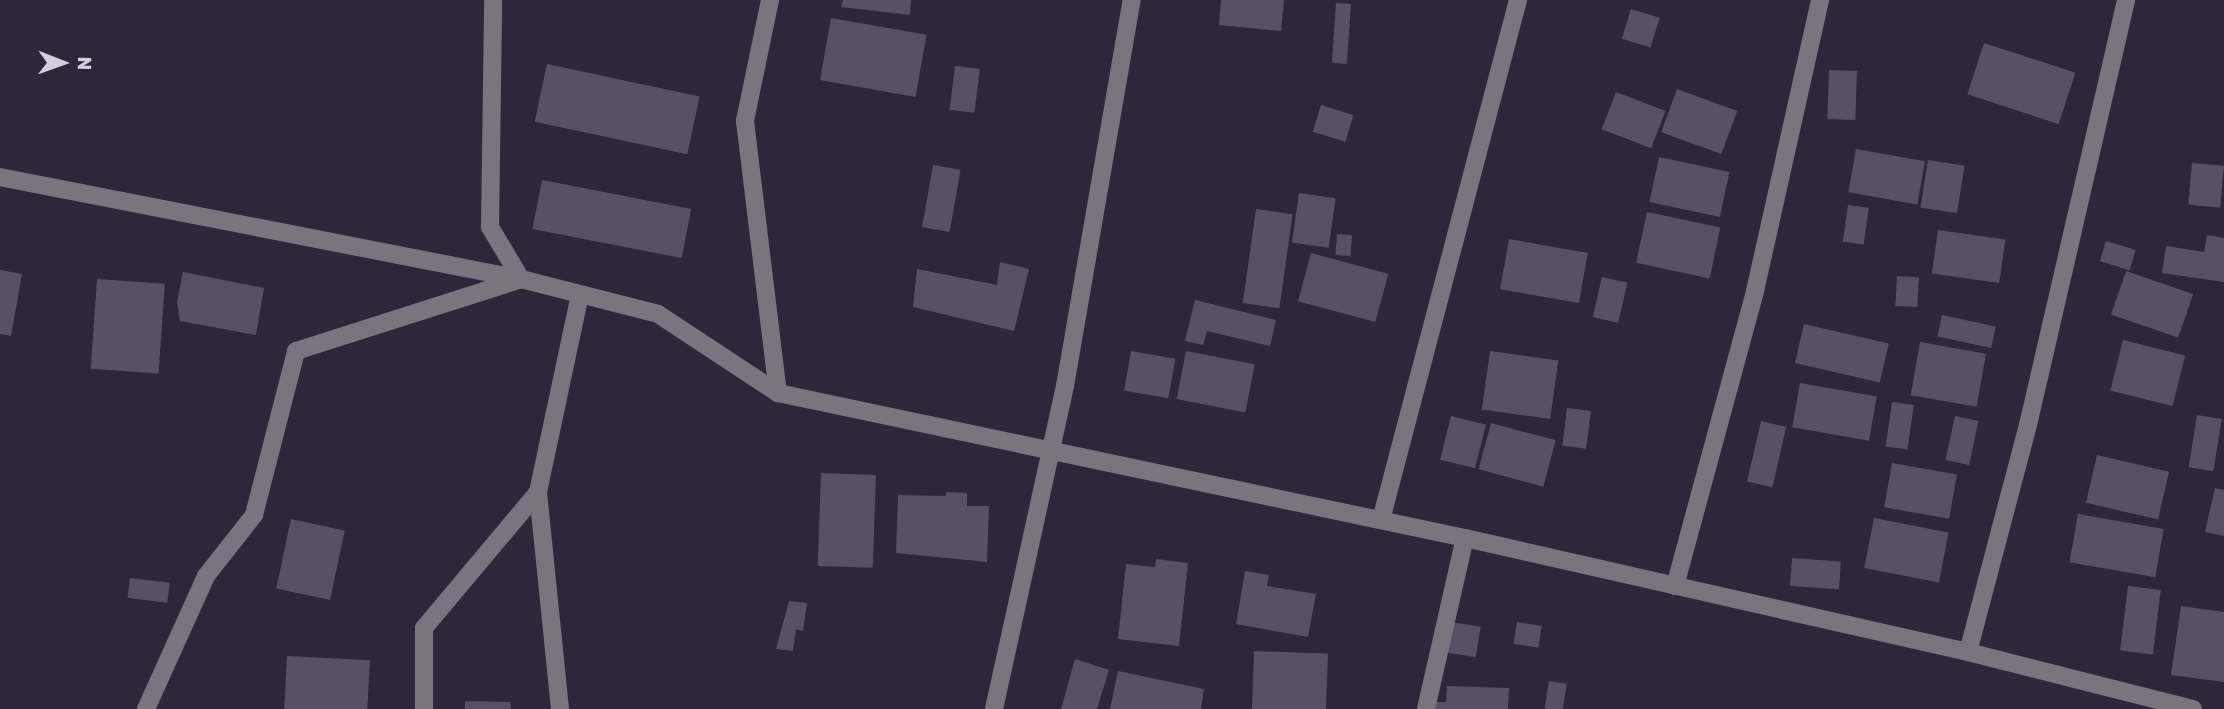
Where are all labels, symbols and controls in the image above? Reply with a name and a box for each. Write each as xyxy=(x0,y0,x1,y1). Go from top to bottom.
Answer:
north arrow xyxy=(28,28,98,98)
text: N xyxy=(73,56,96,70)

